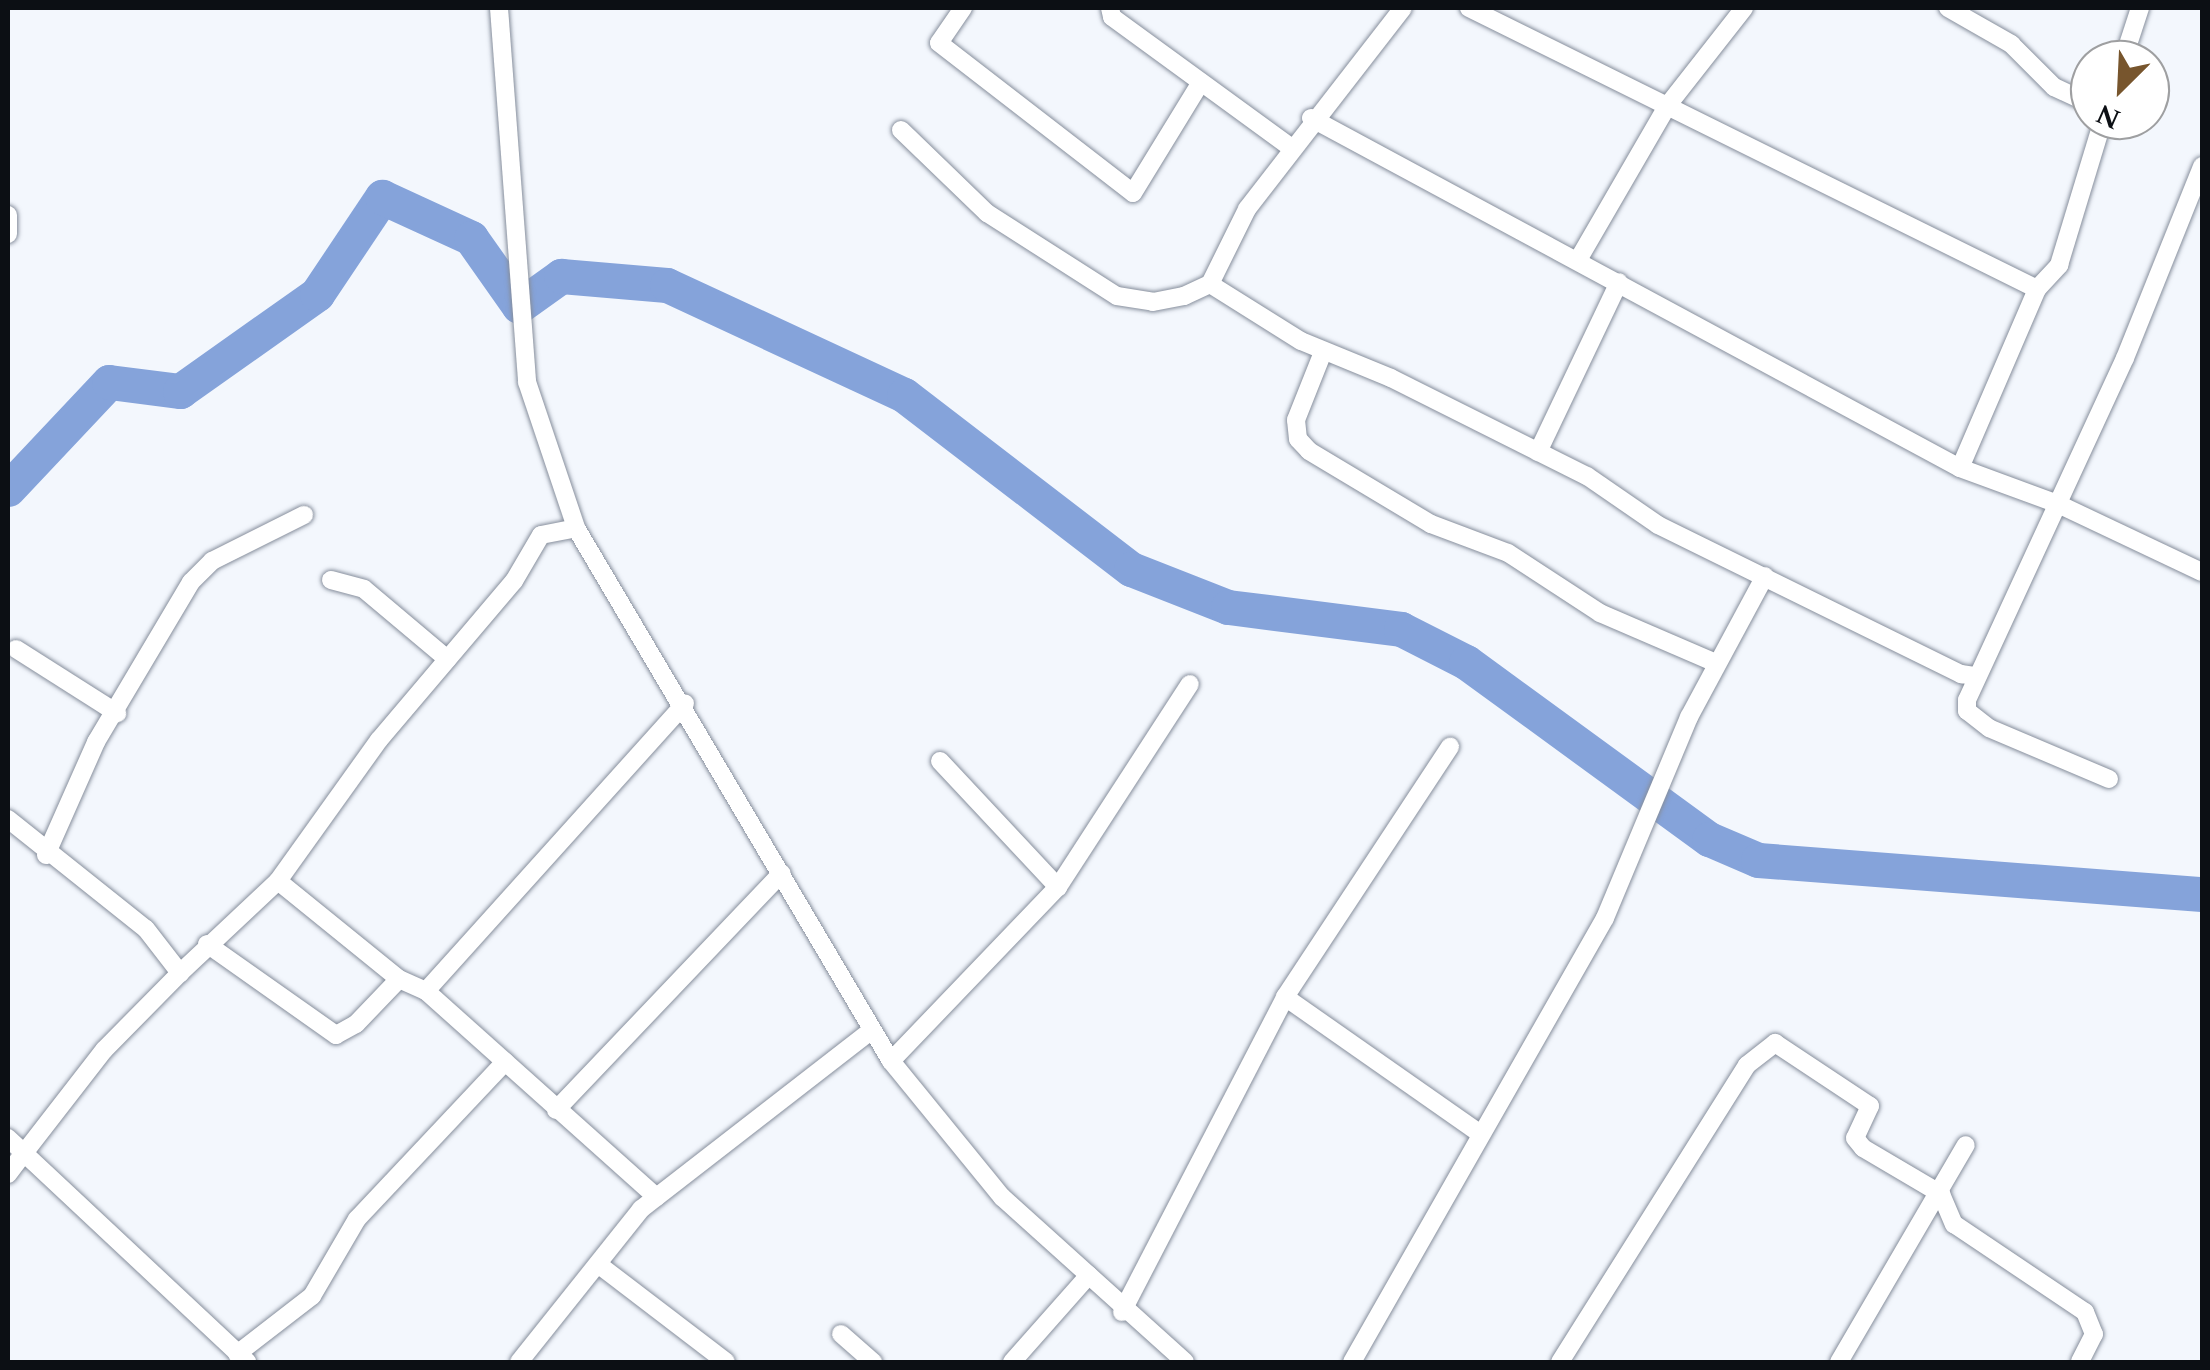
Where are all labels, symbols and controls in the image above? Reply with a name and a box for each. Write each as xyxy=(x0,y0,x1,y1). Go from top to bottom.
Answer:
north arrow xyxy=(2070,40,2170,140)
text: N xyxy=(2089,92,2128,140)

